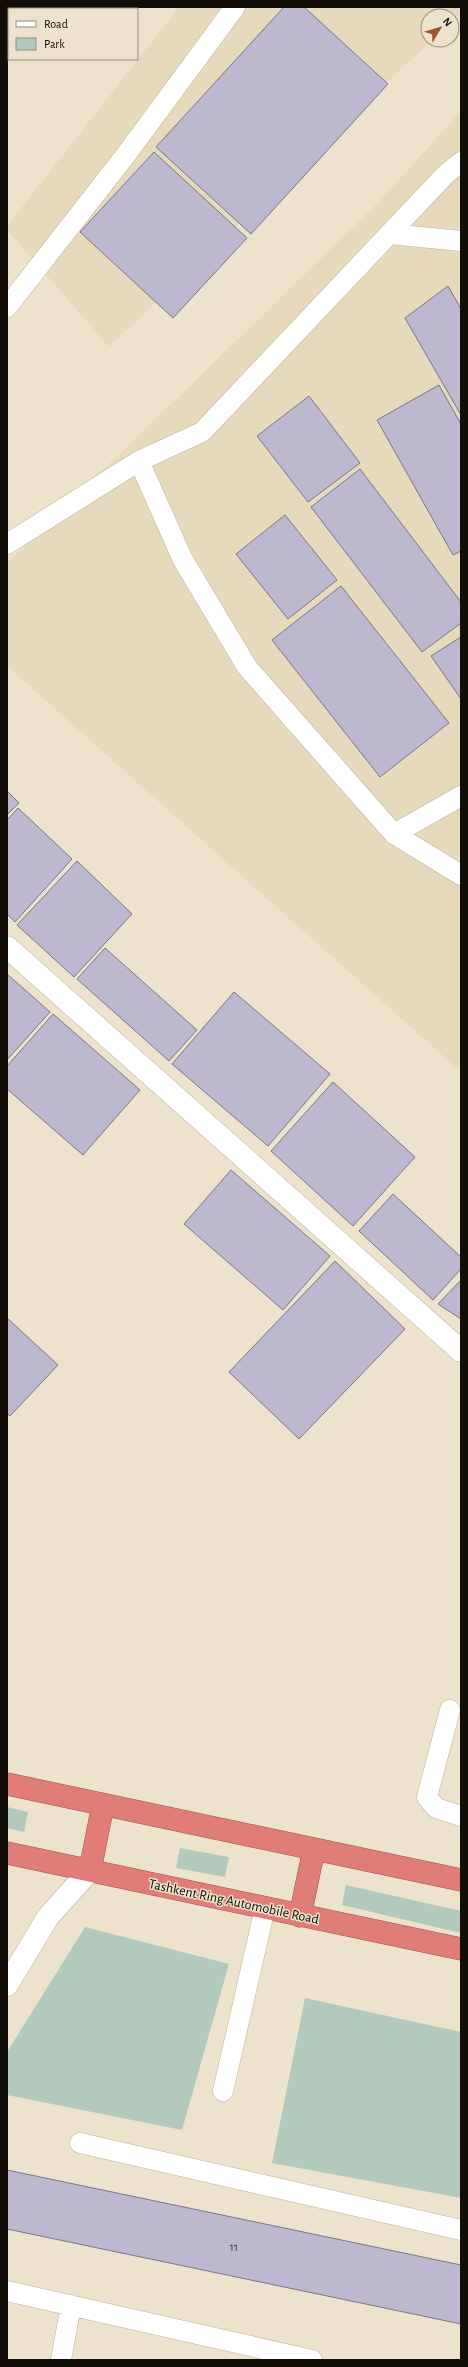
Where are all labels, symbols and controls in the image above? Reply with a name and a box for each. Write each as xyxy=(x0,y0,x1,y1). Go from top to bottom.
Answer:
legend xyxy=(8,8,138,60)
north arrow xyxy=(420,8,460,48)
text: N xyxy=(441,16,454,29)
text: Road xyxy=(44,18,68,30)
text: Park xyxy=(44,38,65,50)
street label: Tashkent Ring Automobile Road xyxy=(147,1877,320,1927)
house number: 11 xyxy=(230,2241,238,2253)

